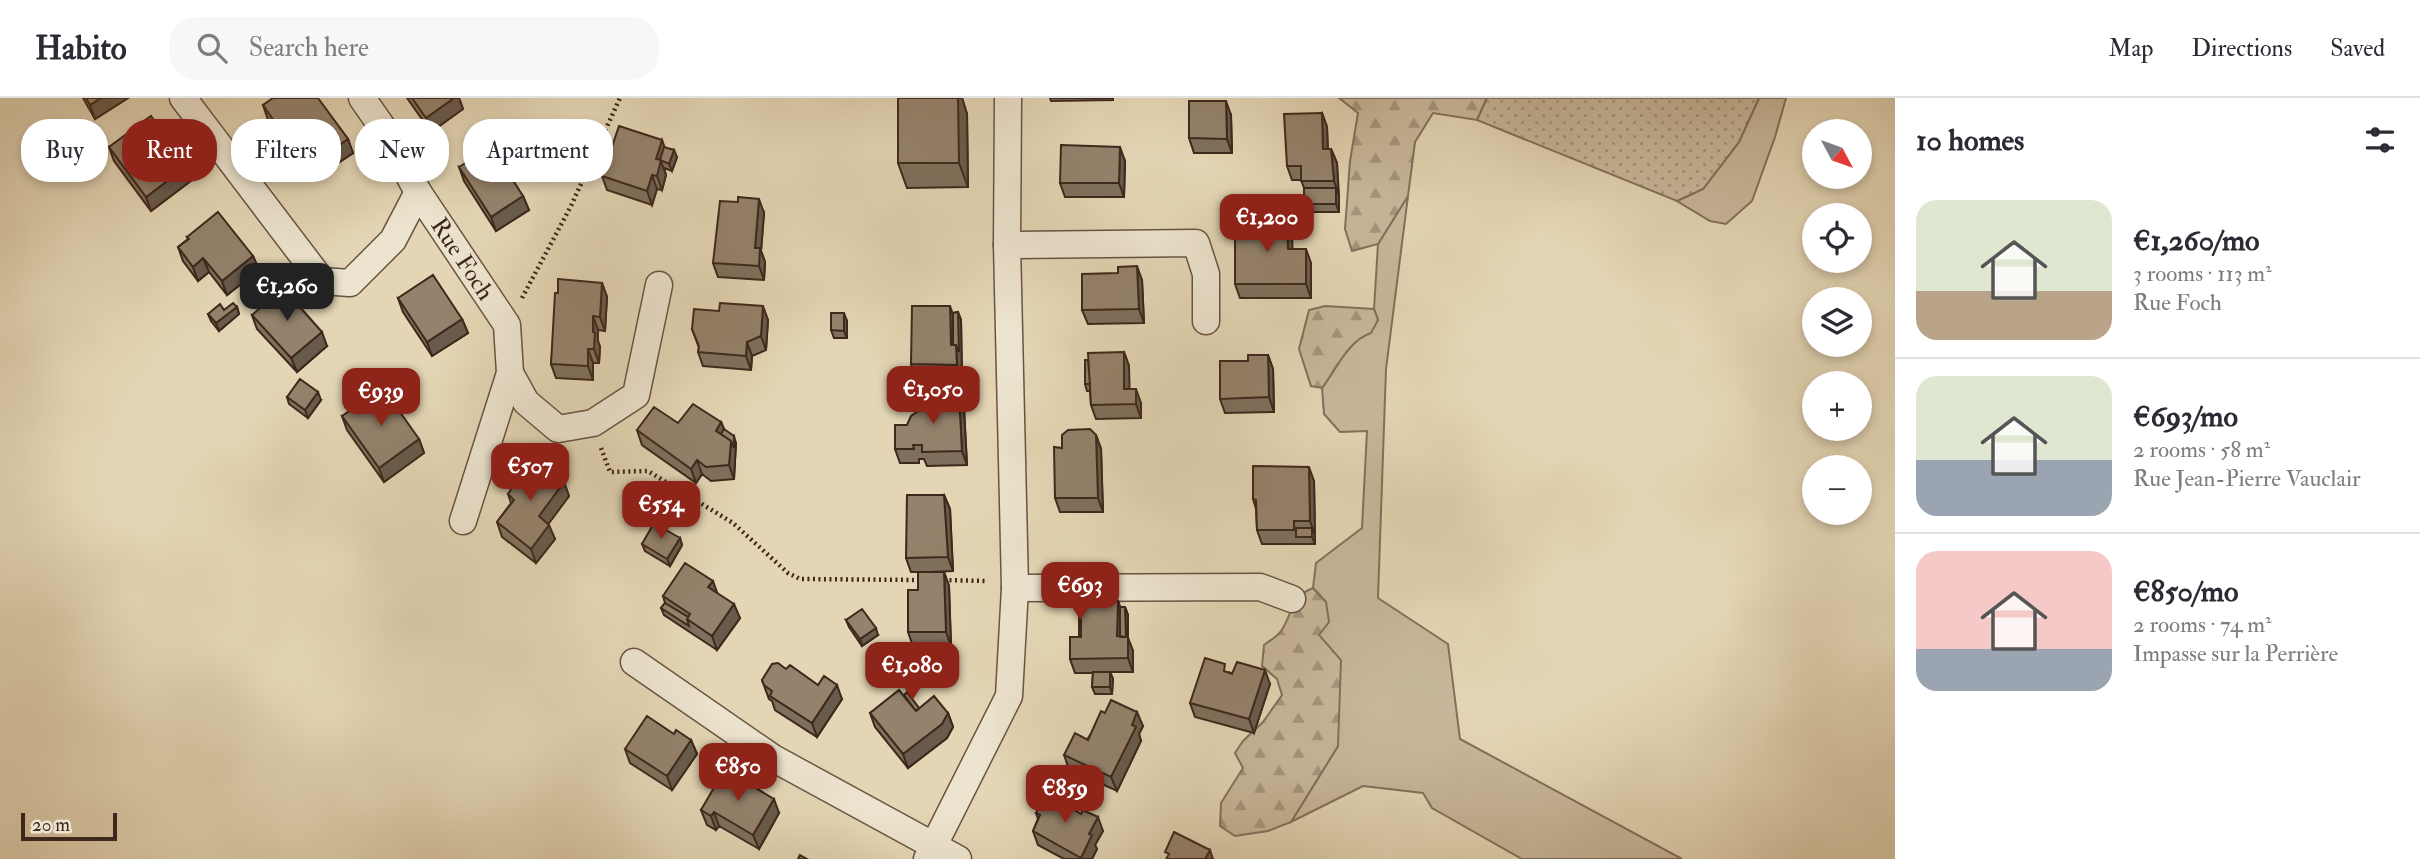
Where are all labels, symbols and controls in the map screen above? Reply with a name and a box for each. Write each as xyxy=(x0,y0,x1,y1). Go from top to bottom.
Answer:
search box xyxy=(169,17,659,80)
text: Habito xyxy=(35,28,127,69)
icon: search xyxy=(193,29,231,67)
text: Search here xyxy=(249,32,369,64)
text: Map xyxy=(2108,33,2153,64)
text: Directions xyxy=(2191,33,2292,64)
text: Saved xyxy=(2330,33,2385,64)
chip: Buy xyxy=(21,119,108,182)
chip: Rent xyxy=(122,119,217,182)
chip: Filters xyxy=(231,119,341,182)
chip: New xyxy=(355,119,449,182)
chip: Apartment xyxy=(463,119,613,182)
north arrow xyxy=(1802,119,1872,189)
map controls xyxy=(1802,119,1872,525)
icon: filters xyxy=(2361,121,2399,159)
text: 10 homes xyxy=(1916,122,2024,159)
pin: €1,200 xyxy=(1210,194,1324,254)
text: €1,200 xyxy=(1236,202,1298,231)
button: locate xyxy=(1802,203,1872,273)
street label: Rue Foch xyxy=(424,212,501,306)
text: €1,260/mo xyxy=(2133,222,2260,259)
icon: home xyxy=(1972,228,2056,312)
text: 3 rooms · 113 m² xyxy=(2133,259,2272,288)
pin: €1,260 xyxy=(230,264,344,323)
text: €1,260 xyxy=(256,271,318,300)
button: layers xyxy=(1802,287,1872,357)
text: Rue Foch xyxy=(2133,288,2222,317)
pin: €1,050 xyxy=(876,366,990,426)
pin: €939 xyxy=(340,368,422,428)
button: + xyxy=(1802,371,1872,441)
text: €1,050 xyxy=(903,374,963,403)
text: €939 xyxy=(358,376,404,405)
text: €693/mo xyxy=(2133,398,2238,435)
icon: home xyxy=(1972,404,2056,488)
text: 2 rooms · 58 m² xyxy=(2133,435,2270,464)
pin: €507 xyxy=(489,444,571,503)
text: €507 xyxy=(507,451,553,480)
button: − xyxy=(1802,455,1872,525)
text: Rue Jean-Pierre Vauclair xyxy=(2133,464,2361,493)
pin: €554 xyxy=(620,482,702,541)
text: €554 xyxy=(638,489,684,518)
pin: €693 xyxy=(1039,562,1121,622)
text: €693 xyxy=(1057,570,1103,599)
text: €850/mo xyxy=(2133,573,2238,610)
icon: home xyxy=(1972,579,2056,663)
text: 2 rooms · 74 m² xyxy=(2133,610,2272,639)
text: Impasse sur la Perrière xyxy=(2133,639,2338,668)
pin: €1,080 xyxy=(855,642,969,702)
text: €1,080 xyxy=(881,650,943,679)
pin: €850 xyxy=(697,744,779,803)
text: €850 xyxy=(715,751,761,780)
pin: €859 xyxy=(1024,766,1106,825)
text: €859 xyxy=(1042,773,1088,802)
scale bar xyxy=(21,810,117,842)
text: 20 m xyxy=(32,813,70,837)

